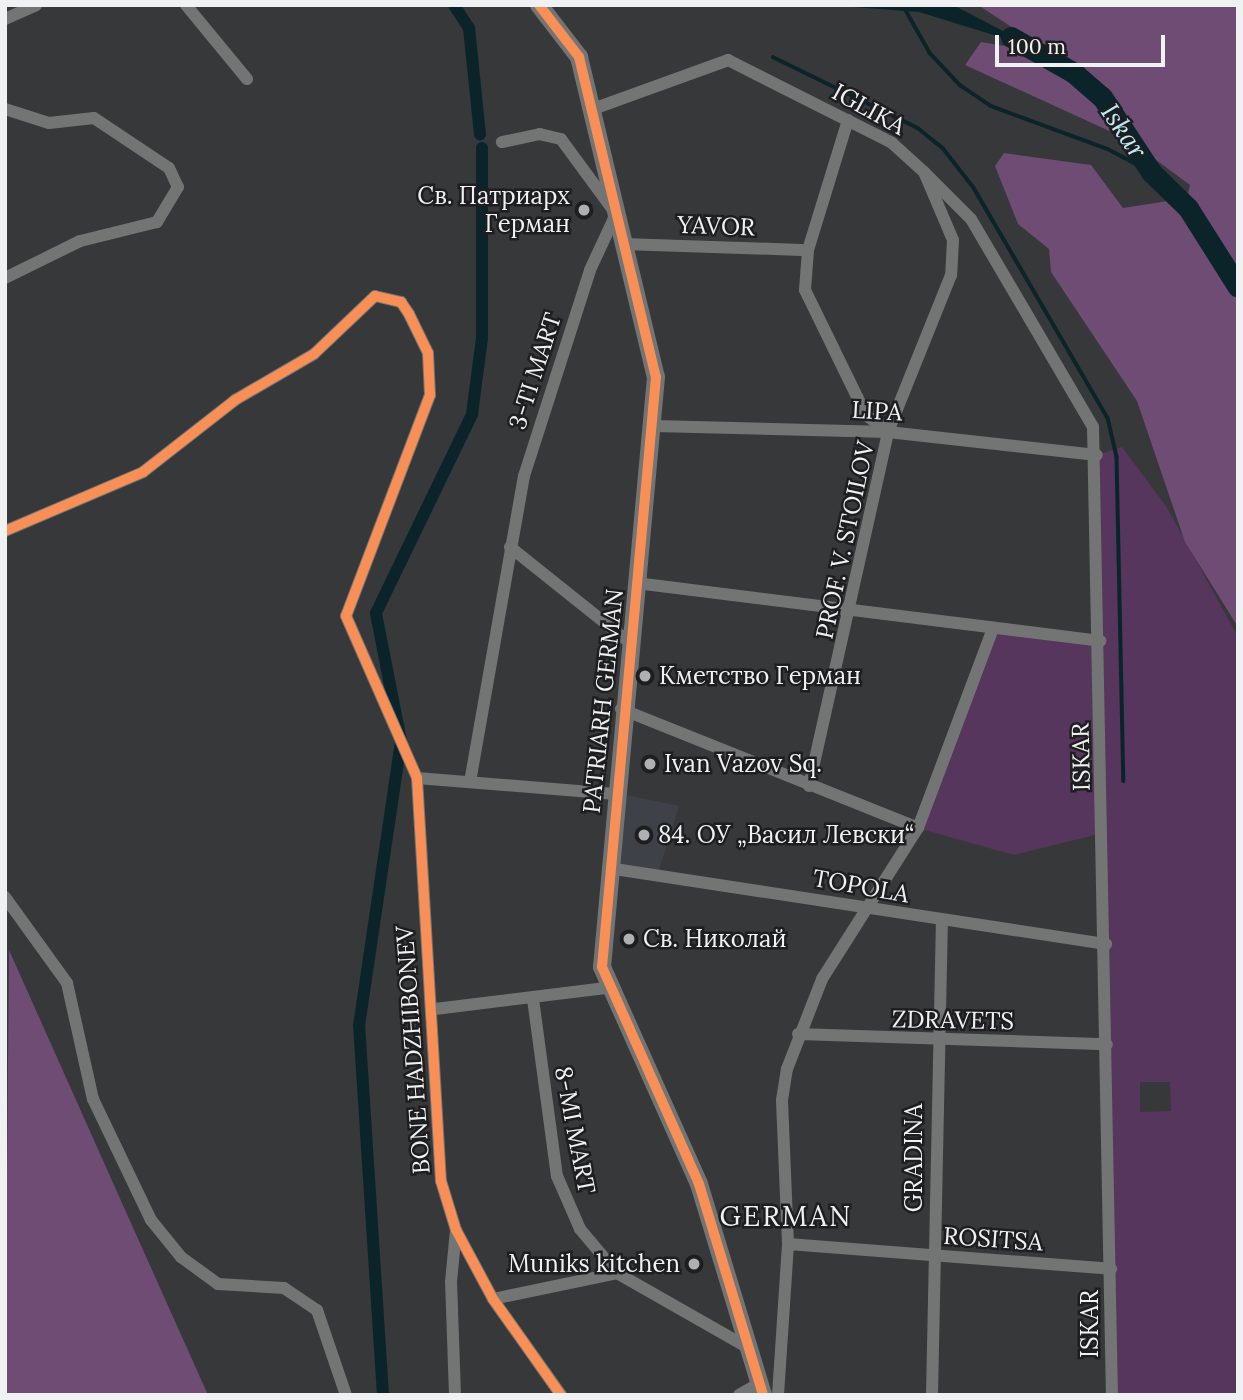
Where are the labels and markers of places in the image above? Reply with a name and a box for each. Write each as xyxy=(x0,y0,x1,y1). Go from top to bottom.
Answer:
place label: Св. Патриарх Герман xyxy=(417,182,570,238)
marker: Св. Патриарх Герман xyxy=(576,202,592,218)
place label: Кметство Герман xyxy=(659,662,861,690)
marker: Кметство Герман xyxy=(637,668,653,684)
place label: Ivan Vazov Sq. xyxy=(664,750,822,778)
marker: Ivan Vazov Sq. xyxy=(642,756,658,772)
place label: 84. ОУ „Васил Левски“ xyxy=(658,821,914,849)
marker: 84. ОУ „Васил Левски“ xyxy=(636,827,652,843)
place label: Св. Николай xyxy=(643,925,786,953)
marker: Св. Николай xyxy=(621,931,637,947)
place label: Muniks kitchen xyxy=(508,1250,680,1278)
marker: Muniks kitchen xyxy=(686,1256,702,1272)

